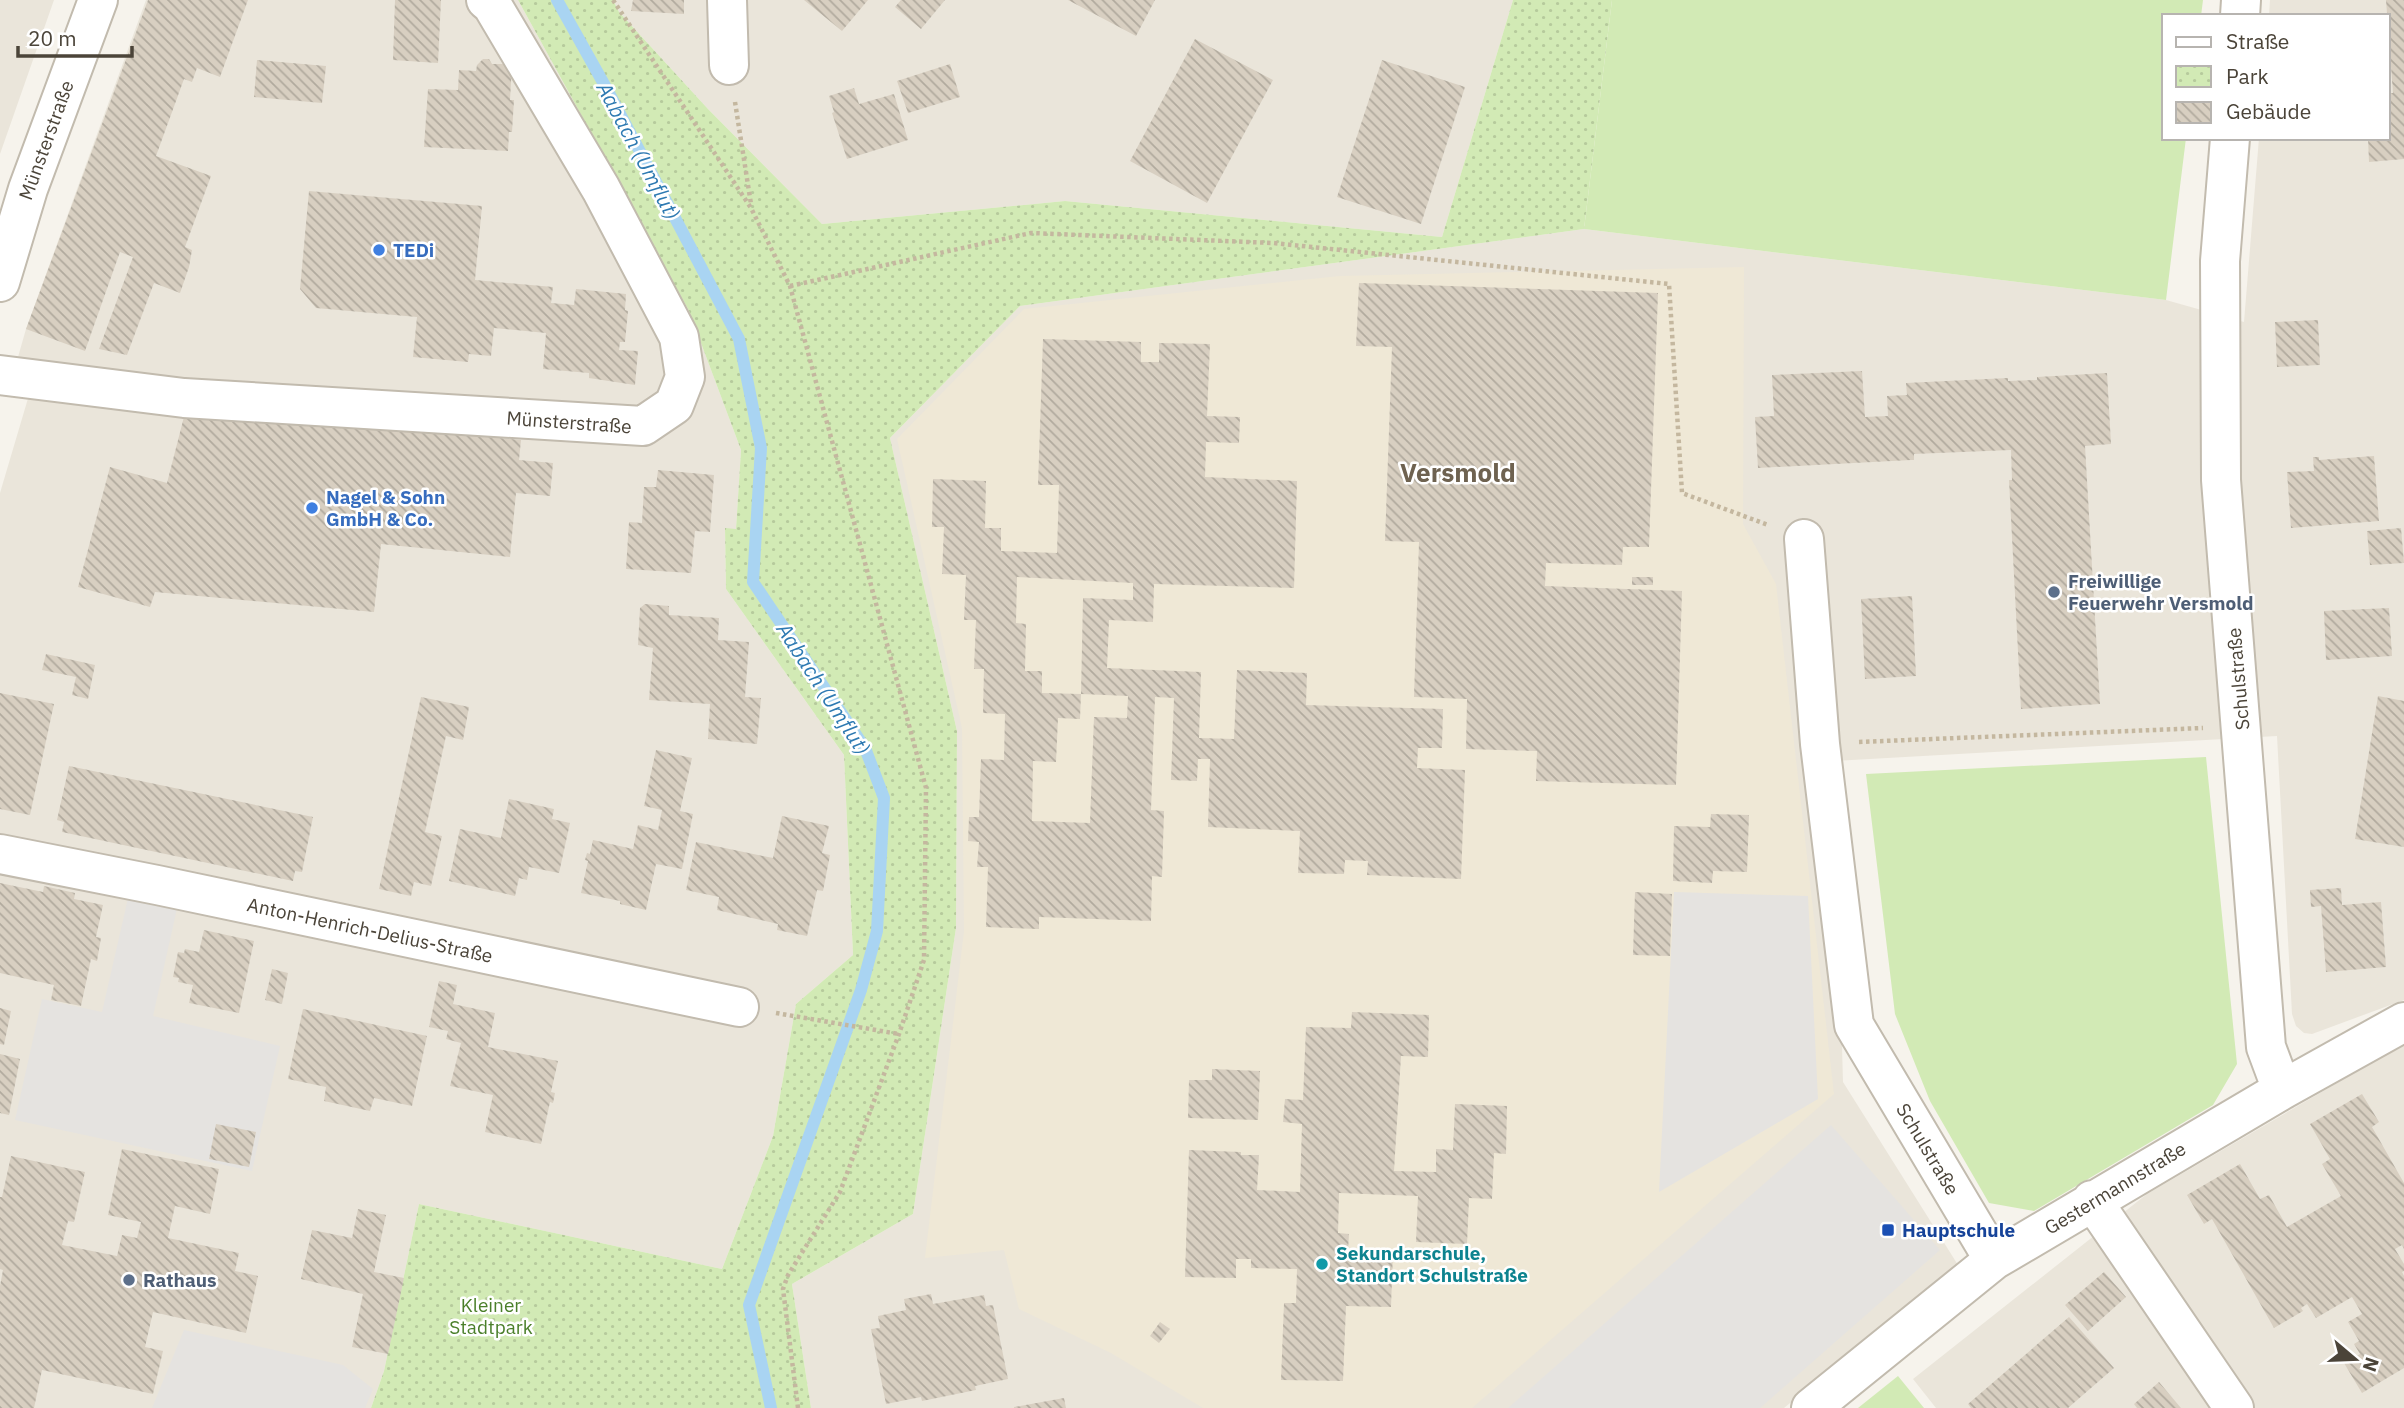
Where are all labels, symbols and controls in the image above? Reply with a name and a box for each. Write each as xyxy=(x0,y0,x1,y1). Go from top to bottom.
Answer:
scale bar xyxy=(18,14,131,58)
legend xyxy=(2162,14,2390,140)
text: 20 m xyxy=(28,24,77,52)
text: Straße xyxy=(2226,27,2289,55)
text: Park xyxy=(2226,62,2269,90)
water label: Aabach (Umflut) xyxy=(590,76,687,224)
street label: Münsterstraße xyxy=(13,77,79,203)
text: Gebäude xyxy=(2226,97,2311,125)
place label: TEDi xyxy=(393,238,434,262)
marker: TEDi xyxy=(371,242,387,258)
street label: Münsterstraße xyxy=(506,406,632,438)
district label: Versmold xyxy=(1400,455,1516,489)
place label: Nagel & Sohn GmbH & Co. xyxy=(326,485,445,531)
marker: Nagel & Sohn GmbH & Co. xyxy=(304,500,320,516)
place label: Freiwillige Feuerwehr Versmold xyxy=(2068,569,2254,615)
marker: Freiwillige Feuerwehr Versmold xyxy=(2046,584,2062,600)
water label: Aabach (Umflut) xyxy=(770,616,877,760)
street label: Schulstraße xyxy=(2222,627,2254,731)
street label: Anton-Henrich-Delius-Straße xyxy=(245,892,495,968)
street label: Schulstraße xyxy=(1891,1099,1965,1199)
street label: Gestermannstraße xyxy=(2040,1136,2190,1240)
place label: Hauptschule xyxy=(1902,1218,2015,1242)
marker: Hauptschule xyxy=(1880,1222,1896,1238)
place label: Sekundarschule, Standort Schulstraße xyxy=(1336,1241,1528,1287)
marker: Sekundarschule, Standort Schulstraße xyxy=(1314,1256,1330,1272)
place label: Rathaus xyxy=(143,1268,217,1292)
marker: Rathaus xyxy=(121,1272,137,1288)
park label: Kleiner Stadtpark xyxy=(449,1293,533,1339)
north arrow xyxy=(2320,1324,2390,1394)
text: N xyxy=(2357,1354,2385,1375)

